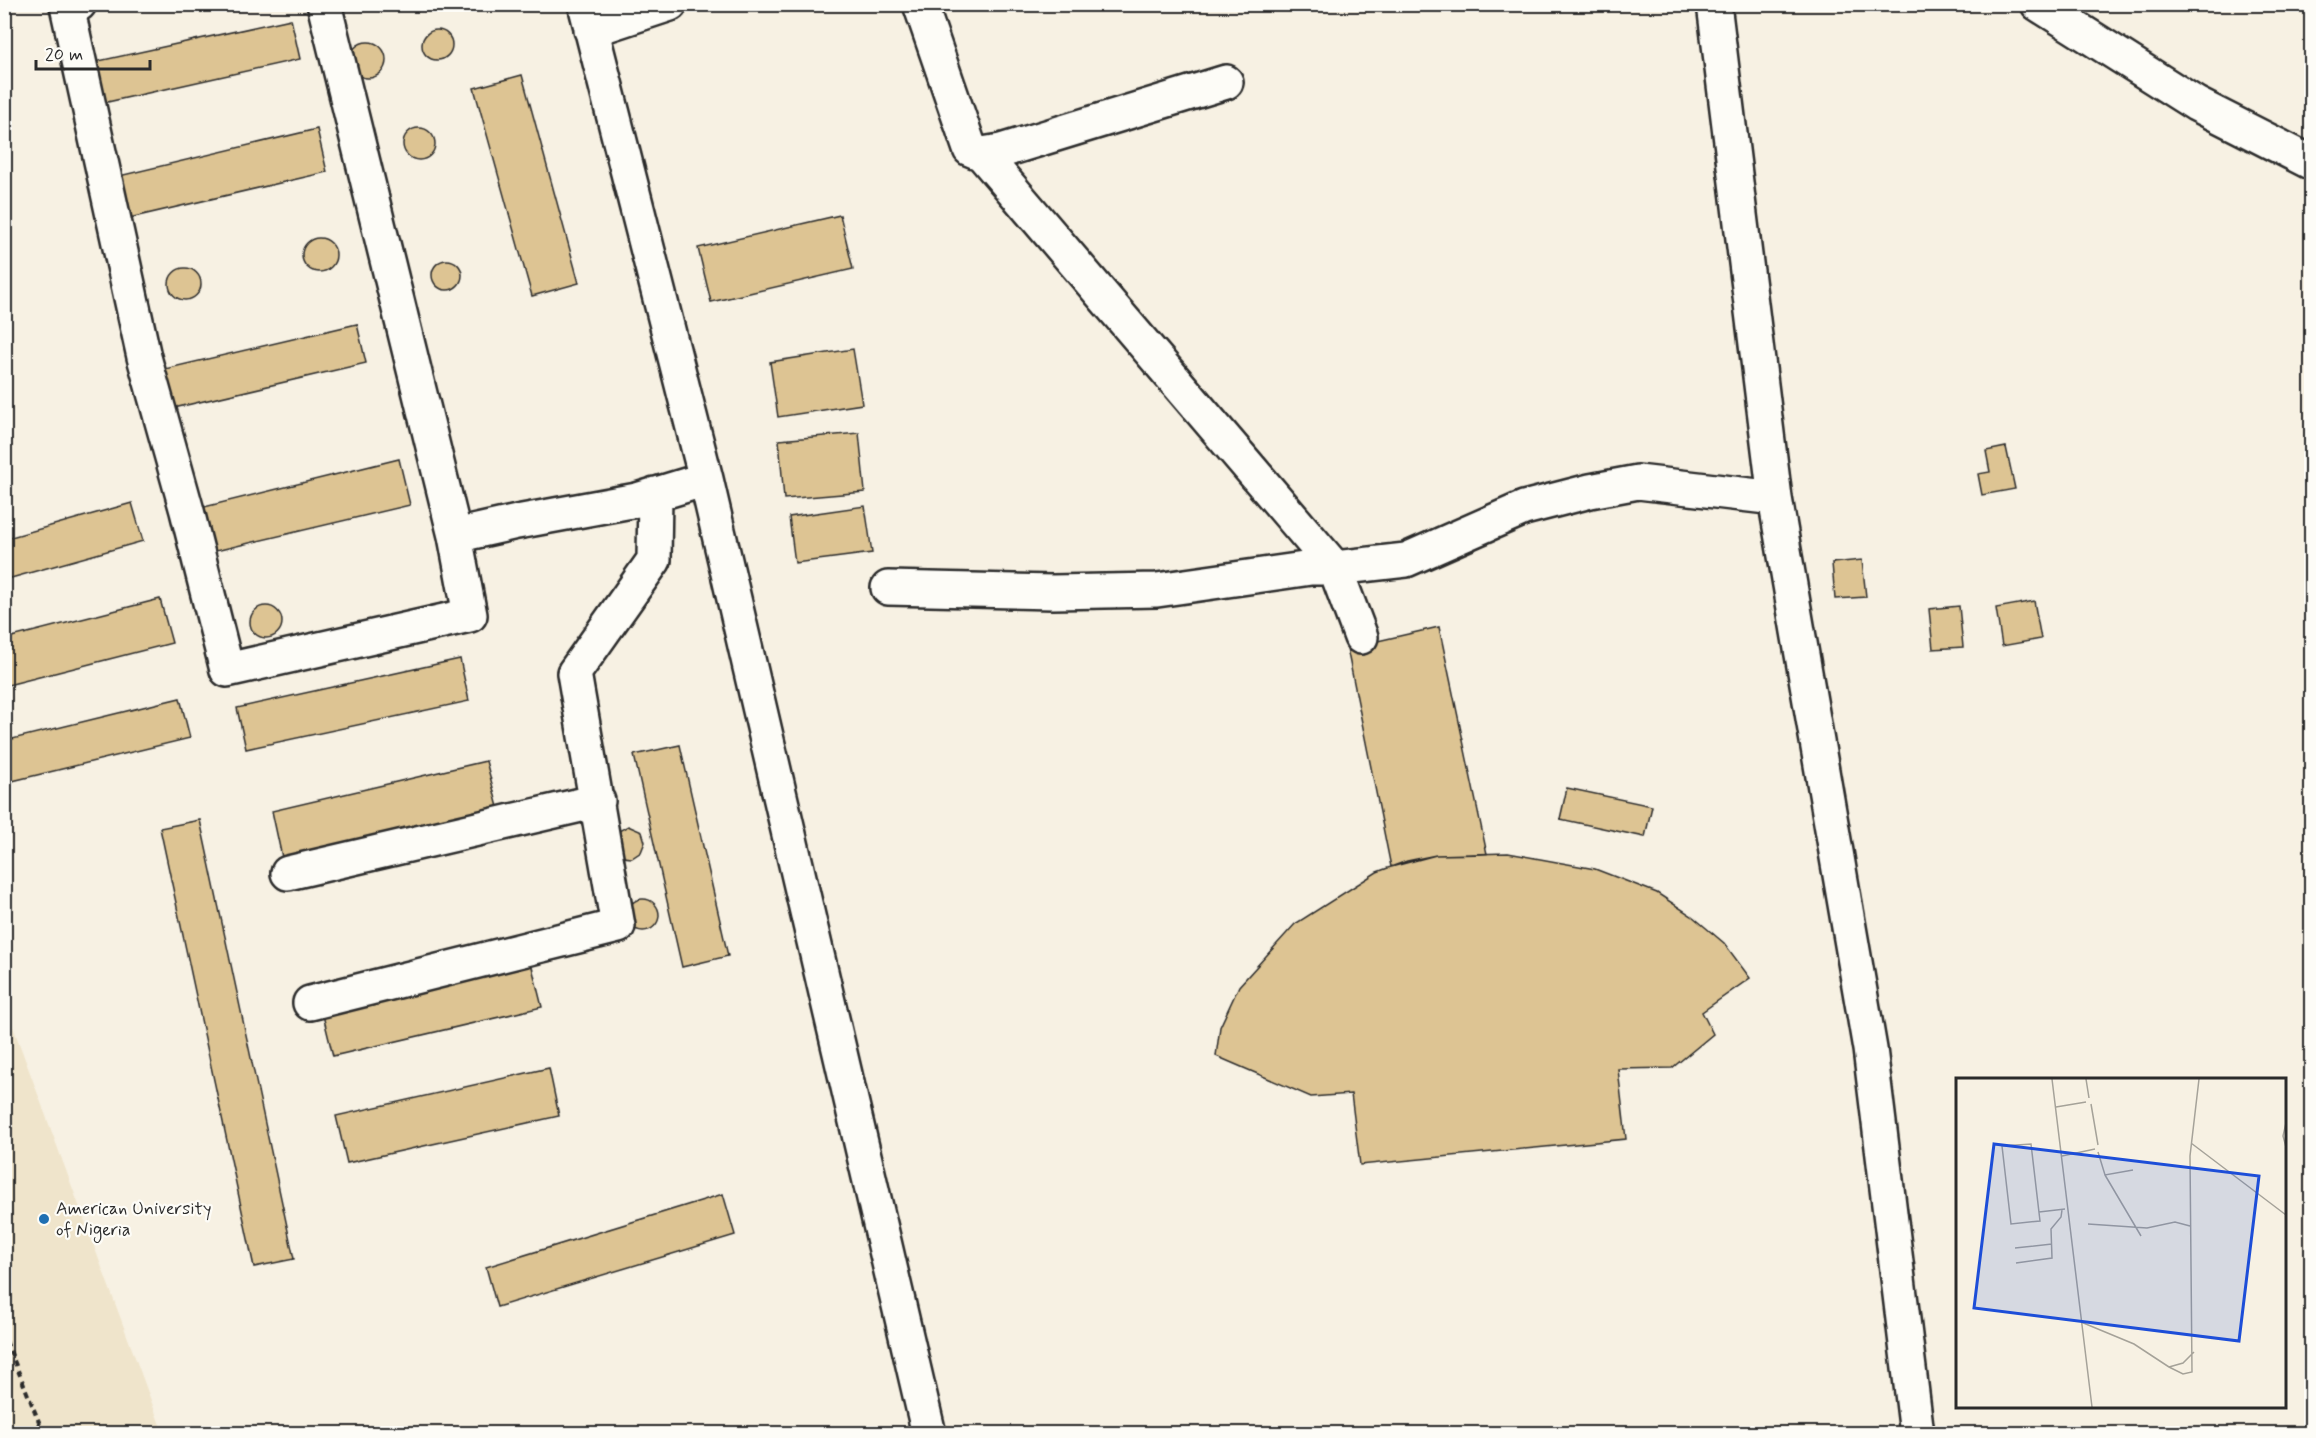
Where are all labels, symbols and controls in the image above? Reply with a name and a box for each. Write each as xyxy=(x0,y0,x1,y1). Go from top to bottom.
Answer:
scale bar xyxy=(36,33,150,71)
text: 20 m xyxy=(45,43,83,67)
inset map xyxy=(1956,1078,2286,1408)
place label: American University of Nigeria xyxy=(56,1197,211,1243)
marker: American University of Nigeria xyxy=(37,1212,51,1226)

